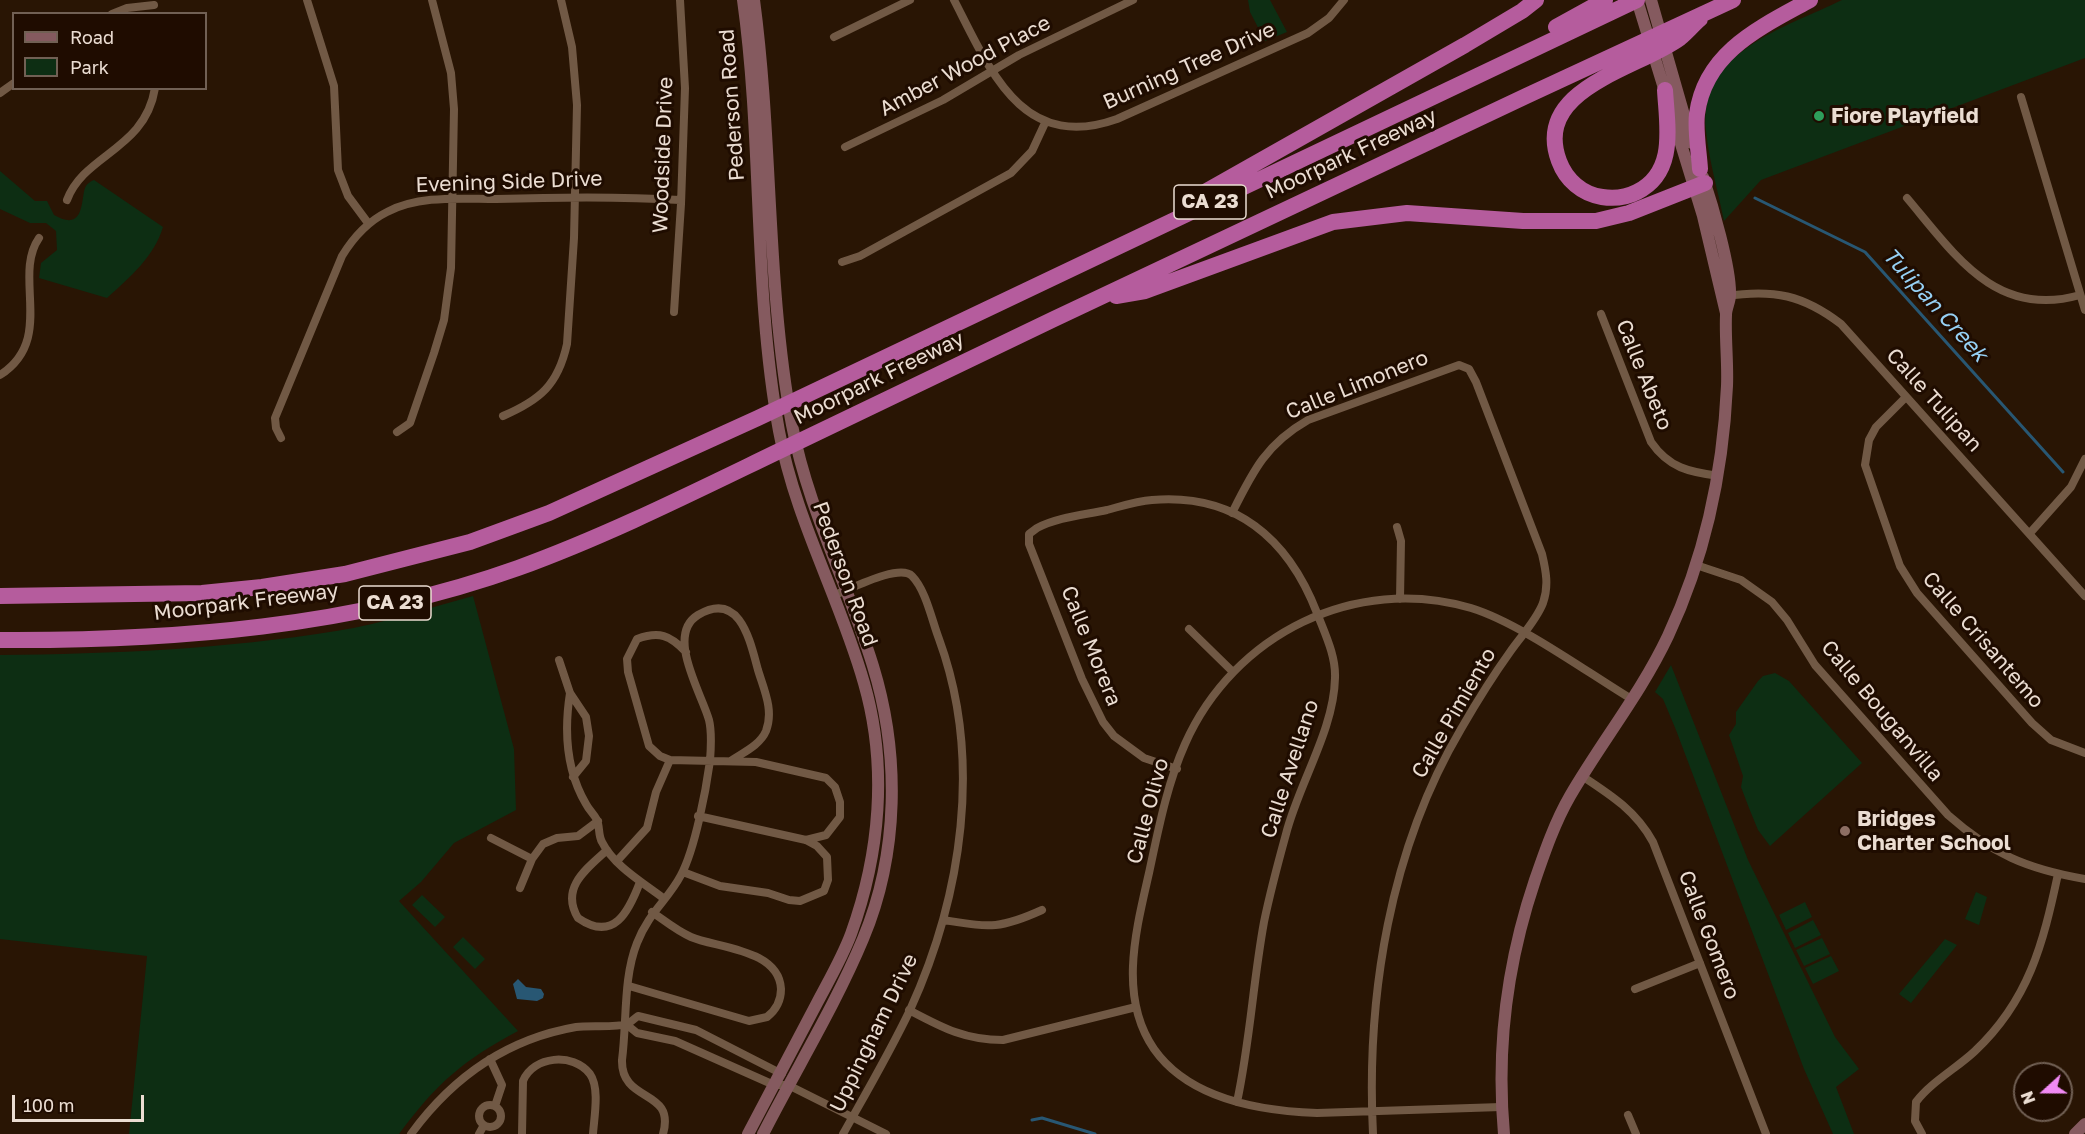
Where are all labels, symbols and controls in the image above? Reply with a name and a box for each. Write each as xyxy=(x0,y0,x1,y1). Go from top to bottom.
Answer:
street label: Amber Wood Place xyxy=(875,10,1055,122)
legend xyxy=(12,12,207,90)
street label: Burning Tree Drive xyxy=(1099,17,1279,115)
text: Road xyxy=(70,26,114,48)
street label: Pederson Road xyxy=(714,28,750,182)
text: Park xyxy=(70,56,109,78)
street label: Woodside Drive xyxy=(648,76,678,234)
street label: Moorpark Freeway xyxy=(1261,103,1441,205)
place label: Fiore Playfield xyxy=(1831,103,1979,129)
marker: Fiore Playfield xyxy=(1812,109,1826,123)
street label: Evening Side Drive xyxy=(415,166,603,198)
road number: CA 23 xyxy=(1174,185,1246,219)
water label: Tulipan Creek xyxy=(1877,243,1993,367)
street label: Calle Abeto xyxy=(1610,316,1678,434)
street label: Moorpark Freeway xyxy=(790,326,968,430)
street label: Calle Tulipan xyxy=(1881,343,1987,457)
street label: Calle Limonero xyxy=(1282,345,1432,425)
street label: Pederson Road xyxy=(807,498,883,650)
street label: Calle Crisantemo xyxy=(1917,567,2049,713)
street label: Moorpark Freeway xyxy=(152,578,340,626)
street label: Calle Morera xyxy=(1055,582,1127,710)
road number: CA 23 xyxy=(359,586,431,620)
street label: Calle Bouganvilla xyxy=(1816,635,1948,787)
street label: Calle Pimiento xyxy=(1407,643,1501,783)
street label: Calle Avellano xyxy=(1256,697,1324,841)
street label: Calle Olivo xyxy=(1122,755,1174,867)
place label: Bridges Charter School xyxy=(1857,806,2011,856)
marker: Bridges Charter School xyxy=(1838,824,1852,838)
street label: Calle Gomero xyxy=(1673,867,1745,1003)
street label: Uppingham Drive xyxy=(825,950,923,1116)
north arrow xyxy=(2013,1062,2073,1122)
scale bar xyxy=(15,1083,147,1121)
text: N xyxy=(2017,1088,2040,1107)
text: 100 m xyxy=(23,1094,74,1116)

